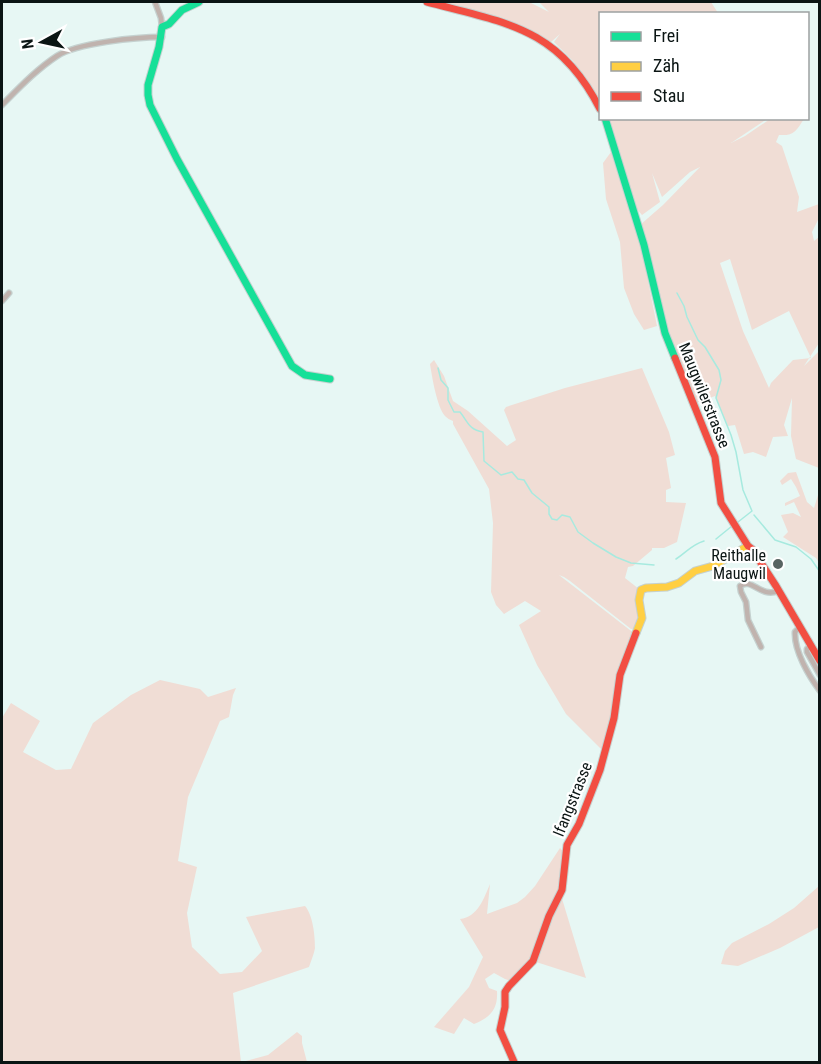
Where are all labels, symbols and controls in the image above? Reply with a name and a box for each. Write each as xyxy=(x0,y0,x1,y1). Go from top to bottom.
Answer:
north arrow xyxy=(12,12,72,72)
legend xyxy=(599,12,809,120)
text: Frei xyxy=(653,25,679,46)
text: N xyxy=(18,38,38,50)
text: Zäh xyxy=(653,55,680,76)
text: Stau xyxy=(653,85,685,106)
street label: Maugwilerstrasse xyxy=(675,340,734,451)
place label: Reithalle Maugwil xyxy=(711,546,766,583)
marker: Reithalle Maugwil xyxy=(771,557,785,571)
street label: Ifangstrasse xyxy=(549,759,596,839)

